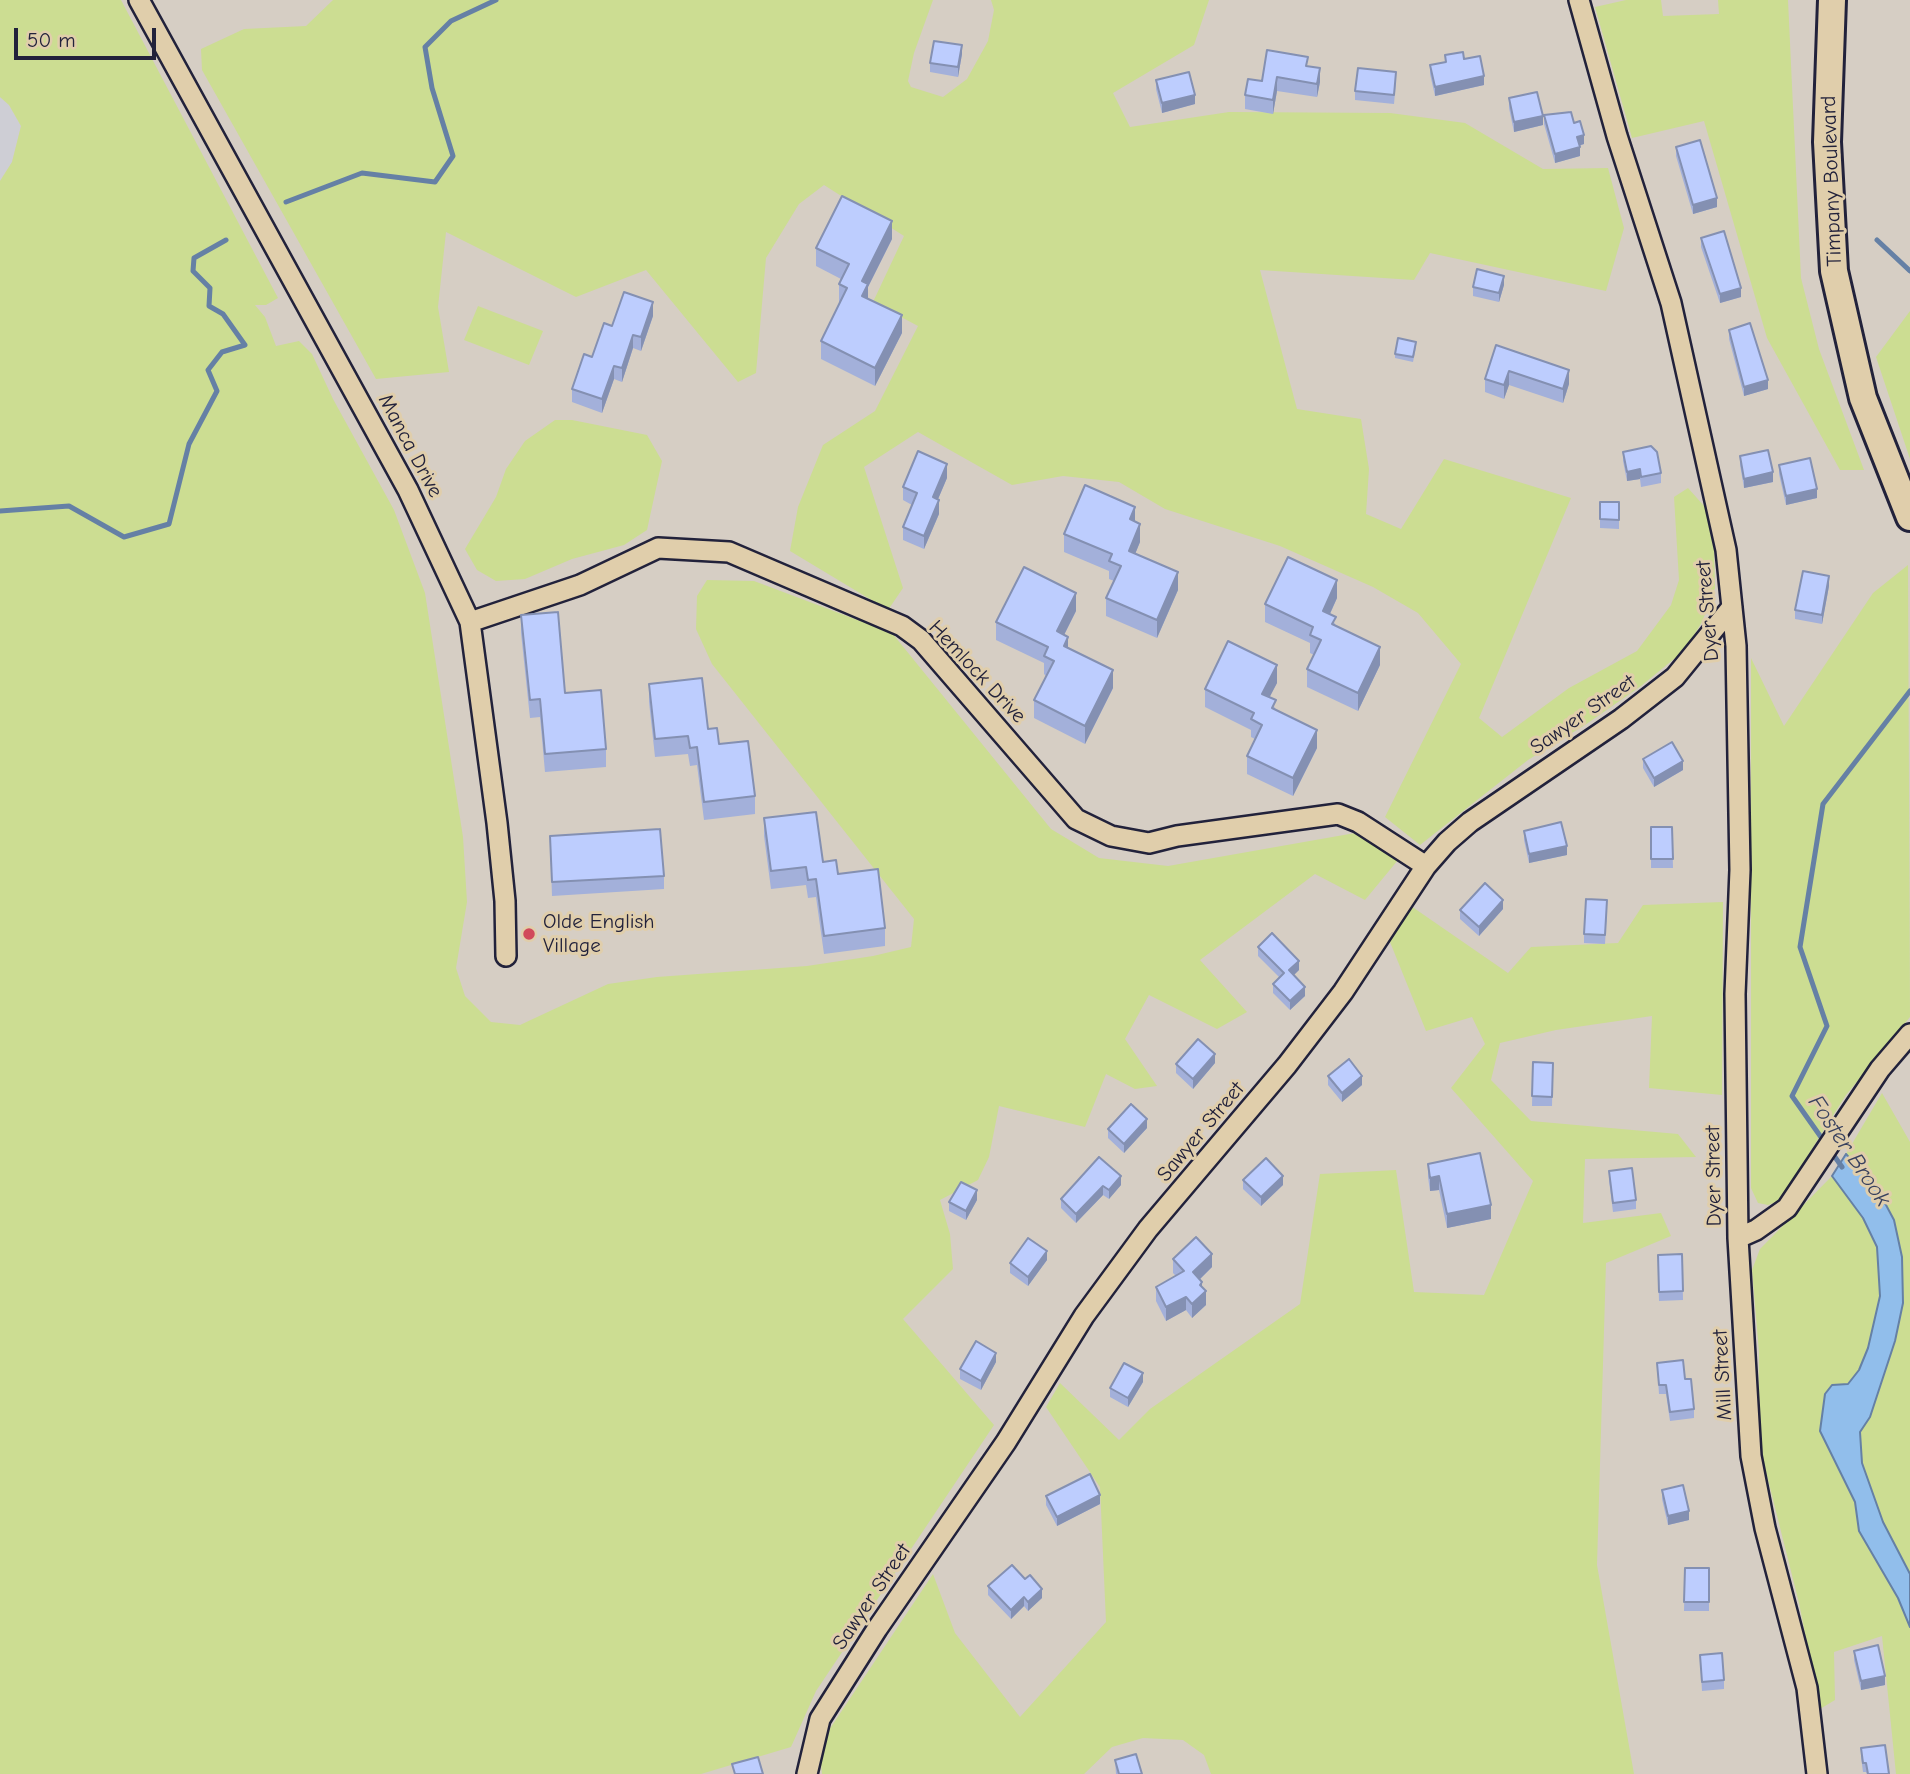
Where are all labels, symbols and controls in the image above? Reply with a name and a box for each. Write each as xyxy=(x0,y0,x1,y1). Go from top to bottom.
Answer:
scale bar xyxy=(18,14,159,58)
text: 50 m xyxy=(27,28,76,52)
street label: Timpany Boulevard xyxy=(1816,95,1848,267)
street label: Manca Drive xyxy=(372,390,448,502)
street label: Dyer Street xyxy=(1691,560,1725,662)
street label: Hemlock Drive xyxy=(923,615,1031,729)
street label: Sawyer Street xyxy=(1526,670,1640,760)
place label: Olde English Village xyxy=(543,909,655,959)
marker: Olde English Village xyxy=(521,926,537,942)
street label: Sawyer Street xyxy=(1152,1077,1250,1187)
water label: Foster Brook xyxy=(1802,1090,1896,1212)
street label: Dyer Street xyxy=(1701,1125,1727,1227)
street label: Mill Street xyxy=(1708,1329,1738,1421)
street label: Sawyer Street xyxy=(827,1539,917,1655)

